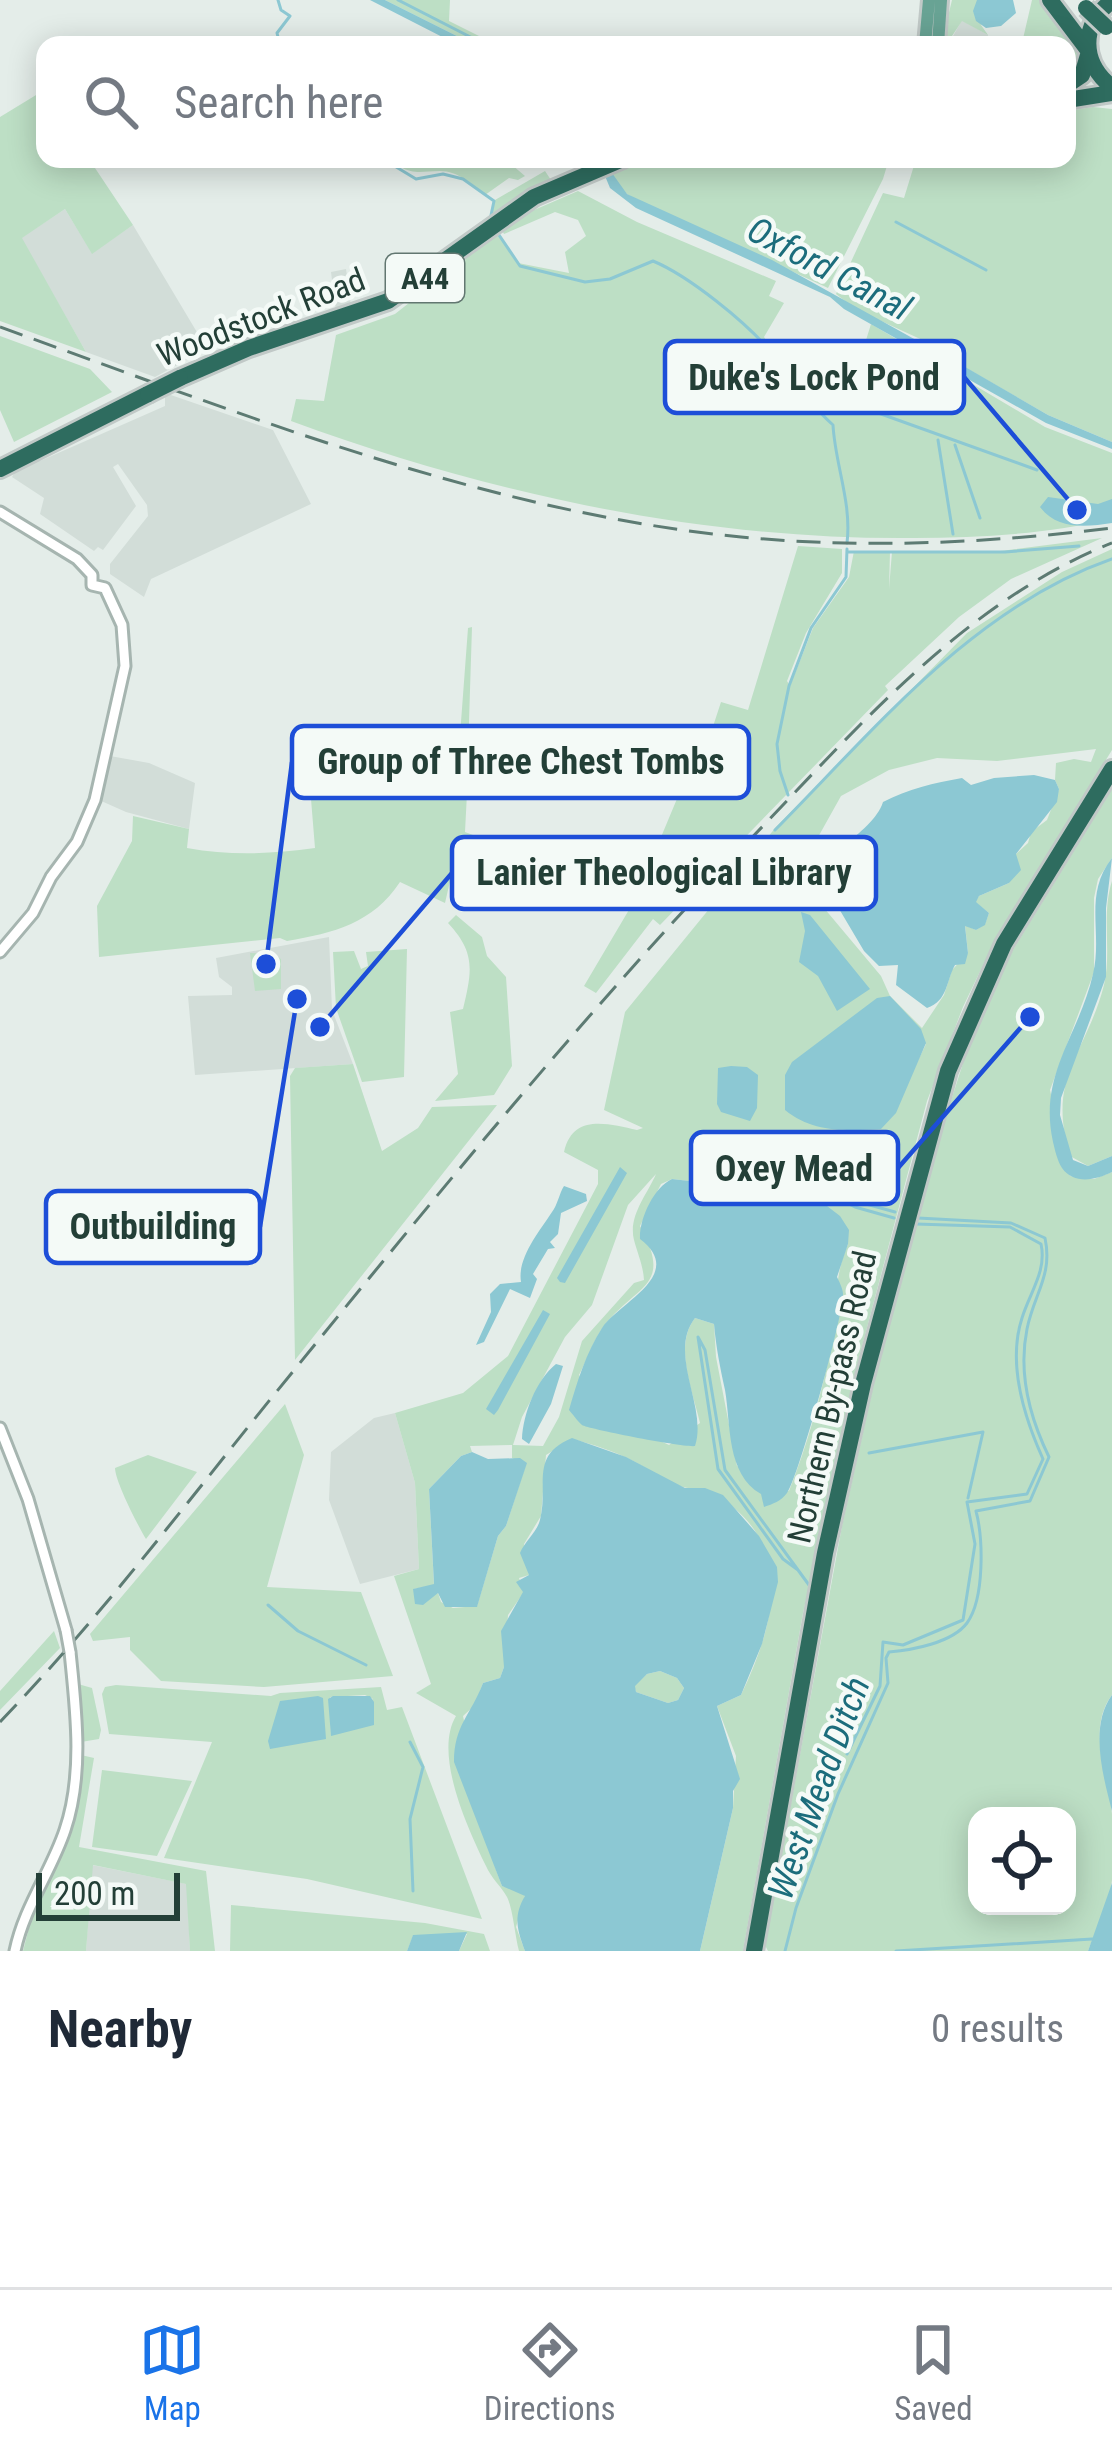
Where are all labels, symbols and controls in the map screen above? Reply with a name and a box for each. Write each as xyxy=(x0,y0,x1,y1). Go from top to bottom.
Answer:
search box xyxy=(36,36,1076,168)
icon: search xyxy=(78,69,144,135)
text: Search here xyxy=(174,76,383,129)
water label: Oxford Canal xyxy=(740,208,919,330)
road number: A44 xyxy=(386,254,464,302)
street label: Woodstock Road xyxy=(152,260,370,374)
callout: Duke's Lock Pond xyxy=(665,341,964,413)
text: Duke's Lock Pond xyxy=(688,357,940,399)
callout: Group of Three Chest Tombs xyxy=(292,726,749,798)
text: Group of Three Chest Tombs xyxy=(317,741,725,783)
callout: Lanier Theological Library xyxy=(452,837,876,909)
text: Lanier Theological Library xyxy=(476,852,852,894)
callout: Oxey Mead xyxy=(691,1132,898,1204)
text: Oxey Mead xyxy=(715,1148,873,1190)
callout: Outbuilding xyxy=(46,1191,260,1263)
text: Outbuilding xyxy=(70,1206,236,1248)
street label: Northern By-pass Road xyxy=(779,1247,885,1547)
water label: West Mead Ditch xyxy=(759,1671,879,1905)
map controls xyxy=(968,1807,1076,1915)
button: locate xyxy=(968,1807,1076,1915)
scale bar xyxy=(36,1867,180,1920)
text: 200 m xyxy=(54,1874,135,1913)
text: Nearby xyxy=(48,2000,192,2059)
text: 0 results xyxy=(931,2006,1064,2052)
tab: Map xyxy=(139,2317,205,2428)
tab: Directions xyxy=(484,2317,616,2428)
tab: Saved xyxy=(894,2317,973,2428)

